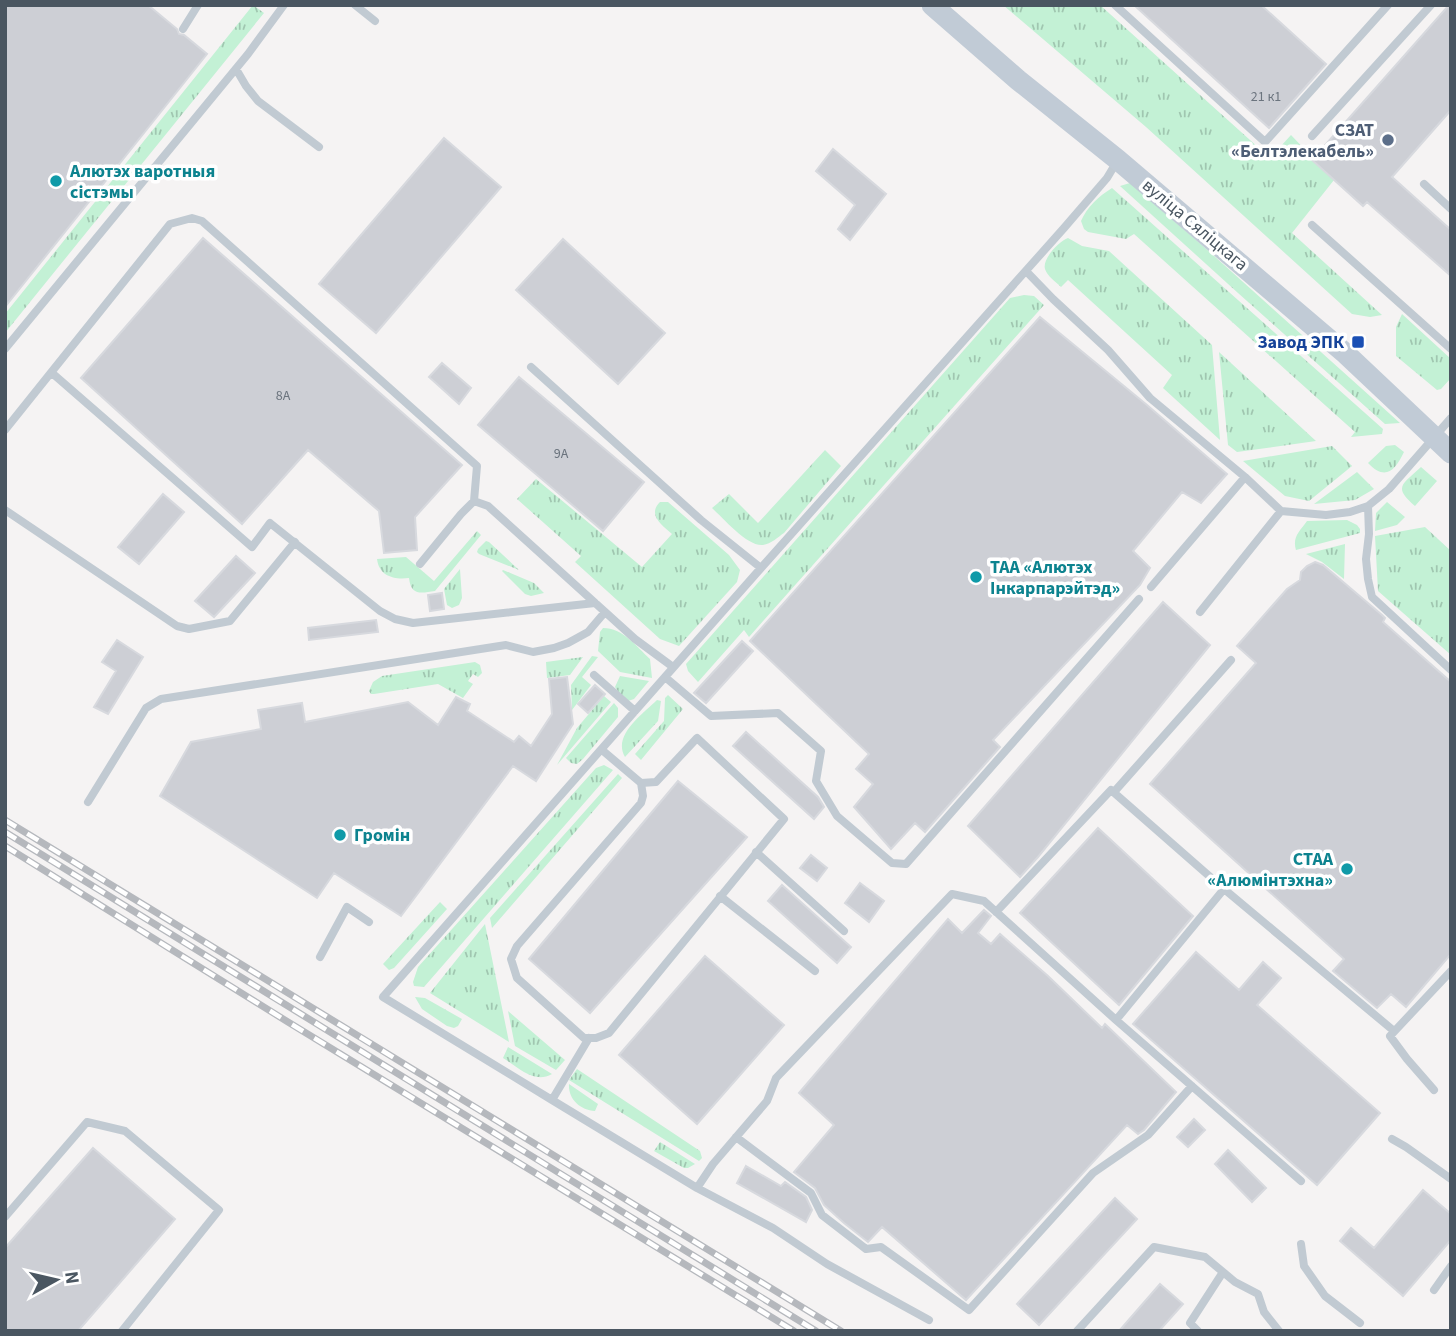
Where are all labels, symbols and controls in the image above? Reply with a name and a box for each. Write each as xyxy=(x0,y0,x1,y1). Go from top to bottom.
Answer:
house number: 21 к1 xyxy=(1251,87,1281,107)
place label: СЗАТ «Белтэлекабель» xyxy=(1231,118,1374,164)
marker: СЗАТ «Белтэлекабель» xyxy=(1380,132,1396,148)
place label: Алютэх варотныя сістэмы xyxy=(69,159,215,205)
marker: Алютэх варотныя сістэмы xyxy=(48,173,64,189)
street label: вуліца Сяліцкага xyxy=(1137,173,1253,277)
place label: Завод ЭПК xyxy=(1257,330,1345,355)
marker: Завод ЭПК xyxy=(1350,334,1366,350)
house number: 8А xyxy=(276,386,291,406)
house number: 9А xyxy=(554,444,569,464)
place label: ТАА «Алютэх Інкарпарэйтэд» xyxy=(990,555,1120,601)
marker: ТАА «Алютэх Інкарпарэйтэд» xyxy=(968,569,984,585)
place label: Громін xyxy=(354,823,410,848)
marker: Громін xyxy=(332,827,348,843)
place label: СТАА «Алюмінтэхна» xyxy=(1208,847,1334,893)
marker: СТАА «Алюмінтэхна» xyxy=(1339,861,1355,877)
north arrow xyxy=(21,1245,91,1315)
text: N xyxy=(57,1270,86,1286)

